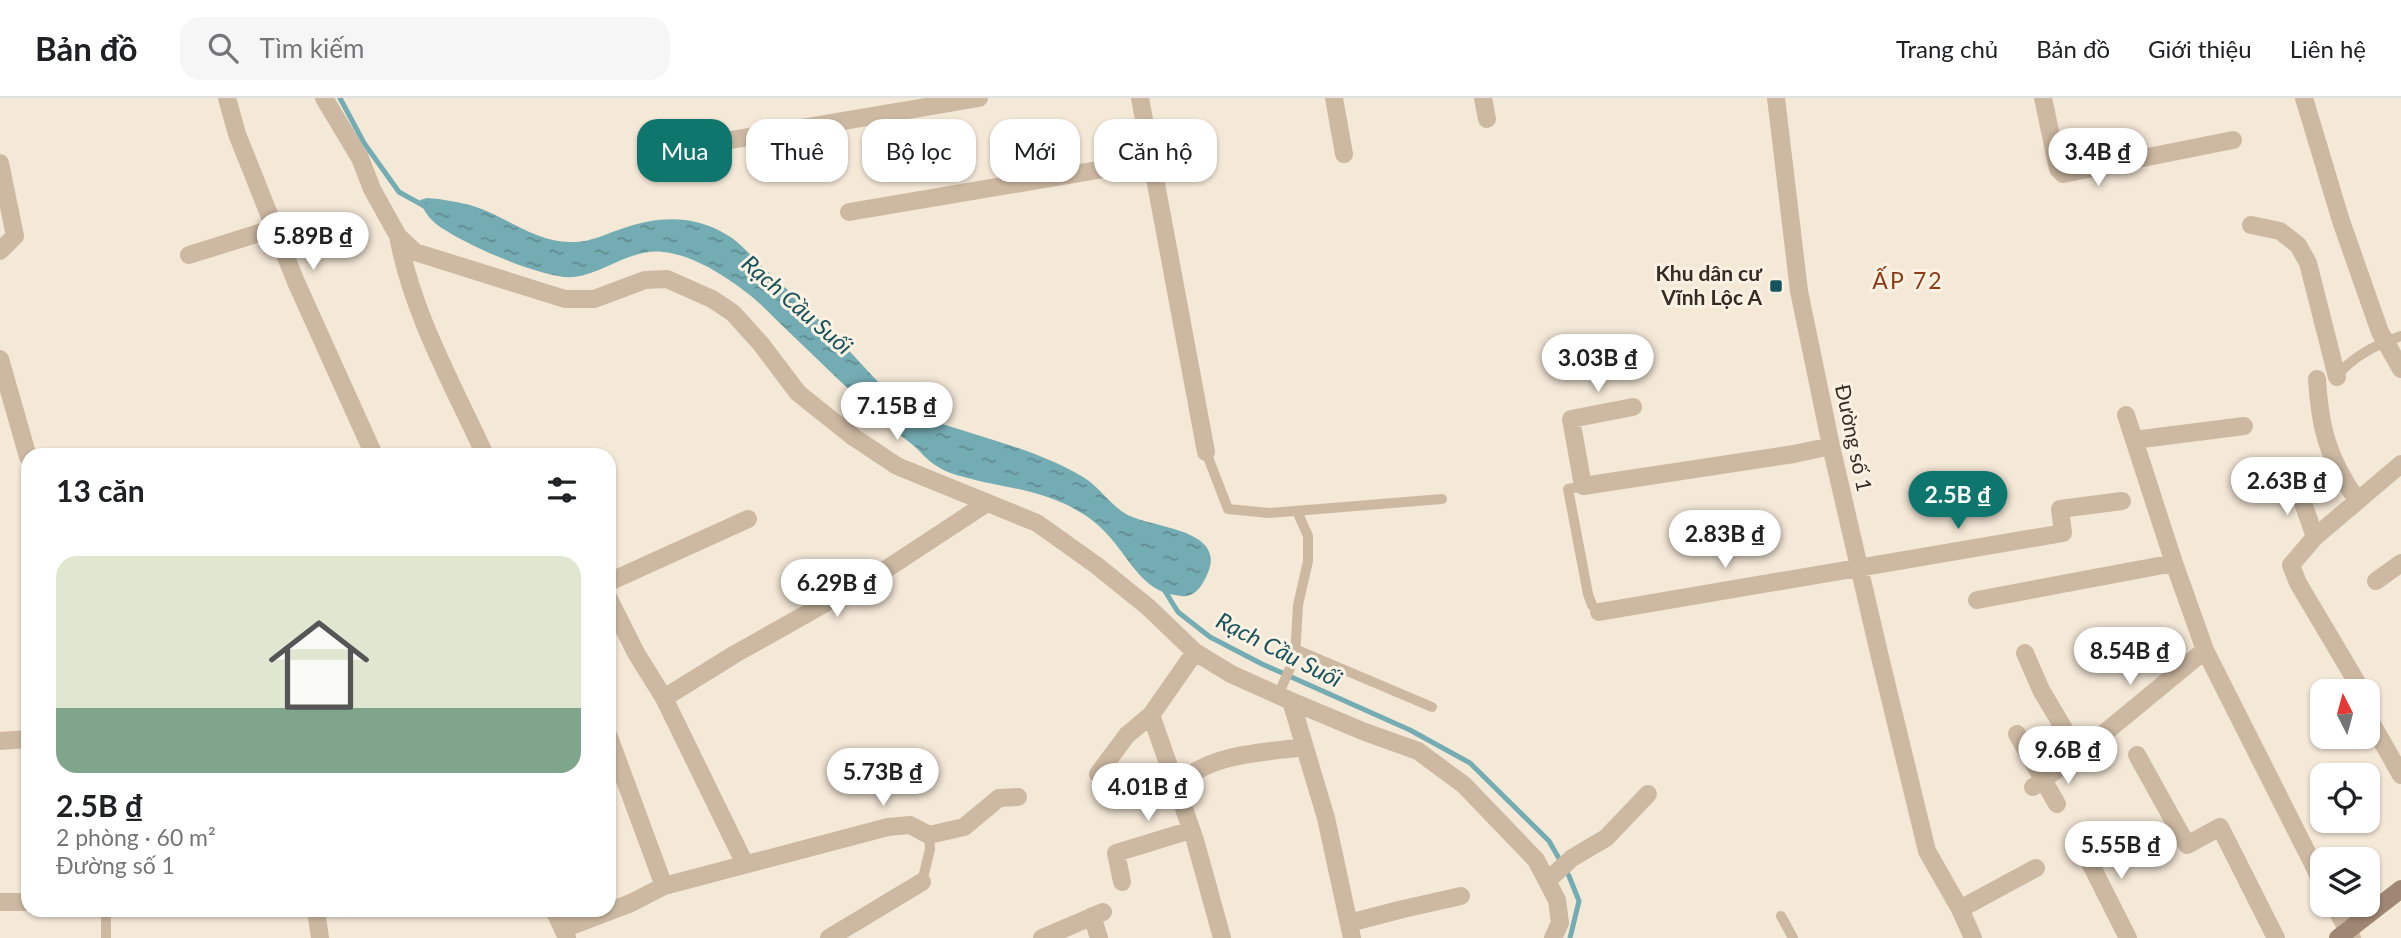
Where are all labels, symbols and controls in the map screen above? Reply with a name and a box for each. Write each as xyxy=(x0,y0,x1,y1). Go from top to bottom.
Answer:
search box xyxy=(180,17,670,80)
text: Bản đồ xyxy=(35,28,138,68)
icon: search xyxy=(204,29,242,67)
text: Tìm kiếm xyxy=(260,32,364,64)
text: Trang chủ xyxy=(1896,34,1998,63)
text: Bản đồ xyxy=(2036,34,2110,63)
text: Giới thiệu xyxy=(2148,34,2252,63)
text: Liên hệ xyxy=(2290,34,2366,63)
chip: Mua xyxy=(637,119,732,182)
chip: Thuê xyxy=(746,119,848,182)
chip: Bộ lọc xyxy=(862,119,976,182)
chip: Mới xyxy=(990,119,1080,182)
chip: Căn hộ xyxy=(1094,119,1217,182)
pin: 3.4B ₫ xyxy=(2041,129,2155,188)
text: 3.4B ₫ xyxy=(2064,137,2132,165)
pin: 5.89B ₫ xyxy=(248,212,378,272)
text: 5.89B ₫ xyxy=(273,221,353,249)
water label: Rạch Cầu Suối xyxy=(737,249,859,360)
place label: Khu dân cư Vĩnh Lộc A xyxy=(1655,260,1763,309)
district label: ẤP 72 xyxy=(1872,266,1944,294)
marker: Khu dân cư Vĩnh Lộc A xyxy=(1768,278,1784,294)
pin: 3.03B ₫ xyxy=(1533,334,1663,394)
text: 3.03B ₫ xyxy=(1558,343,1638,371)
pin: 7.15B ₫ xyxy=(832,382,962,442)
street label: Đường số 1 xyxy=(1831,382,1878,493)
text: 7.15B ₫ xyxy=(857,391,937,419)
pin: 2.63B ₫ xyxy=(2222,458,2352,517)
text: 2.63B ₫ xyxy=(2247,466,2327,494)
icon: filters xyxy=(543,471,581,509)
text: 13 căn xyxy=(56,472,145,508)
pin: 2.5B ₫ xyxy=(1901,472,2015,531)
text: 2.5B ₫ xyxy=(1924,480,1992,508)
pin: 2.83B ₫ xyxy=(1660,510,1790,570)
text: 2.83B ₫ xyxy=(1685,519,1765,547)
pin: 6.29B ₫ xyxy=(772,560,902,619)
text: 6.29B ₫ xyxy=(797,568,877,596)
icon: home xyxy=(256,602,382,728)
water label: Rạch Cầu Suối xyxy=(1212,606,1347,693)
pin: 8.54B ₫ xyxy=(2065,628,2195,687)
text: 8.54B ₫ xyxy=(2090,636,2170,664)
north arrow xyxy=(2310,679,2380,749)
map controls xyxy=(2310,679,2380,917)
pin: 9.6B ₫ xyxy=(2011,726,2125,786)
text: 9.6B ₫ xyxy=(2034,735,2102,763)
pin: 5.73B ₫ xyxy=(818,748,948,808)
text: 5.73B ₫ xyxy=(843,757,923,785)
button: locate xyxy=(2310,763,2380,833)
pin: 4.01B ₫ xyxy=(1083,764,1213,823)
text: 4.01B ₫ xyxy=(1108,772,1188,800)
text: 2.5B ₫ xyxy=(56,787,144,823)
pin: 5.55B ₫ xyxy=(2056,822,2186,881)
text: 2 phòng · 60 m² xyxy=(56,823,216,851)
text: 5.55B ₫ xyxy=(2081,830,2161,858)
button: layers xyxy=(2310,847,2380,917)
text: Đường số 1 xyxy=(56,851,175,879)

